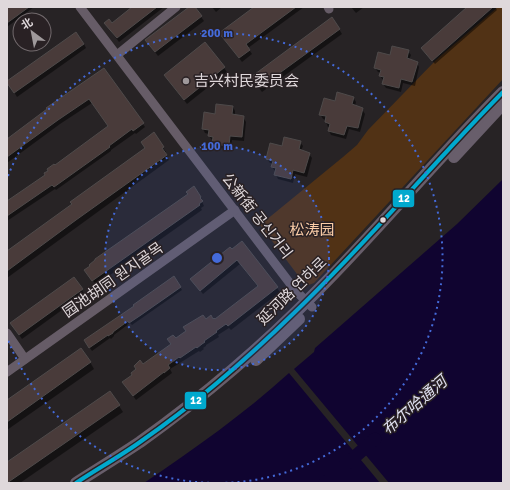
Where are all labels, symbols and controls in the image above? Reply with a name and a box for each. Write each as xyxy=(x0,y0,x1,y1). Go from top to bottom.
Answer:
north arrow xyxy=(12,12,52,52)
text: 北 xyxy=(19,16,35,32)
text: 200 m xyxy=(201,26,233,41)
place label: 吉兴村民委员会 xyxy=(194,72,299,90)
marker: 吉兴村民委员会 xyxy=(181,76,191,86)
text: 100 m xyxy=(201,139,233,154)
street label: 公新街 공신거리 xyxy=(218,170,296,262)
line badge: 12 xyxy=(392,189,415,208)
text: 12 xyxy=(398,192,410,205)
unlabelled marker xyxy=(378,215,388,225)
park label: 松涛园 xyxy=(289,221,335,239)
street label: 园池胡同 원지골목 xyxy=(59,239,167,321)
centre of rings xyxy=(210,251,224,265)
street label: 延河路 연하로 xyxy=(253,253,331,329)
water label: 布尔哈通河 xyxy=(378,370,454,440)
line badge: 12 xyxy=(184,391,207,410)
text: 12 xyxy=(190,394,202,407)

